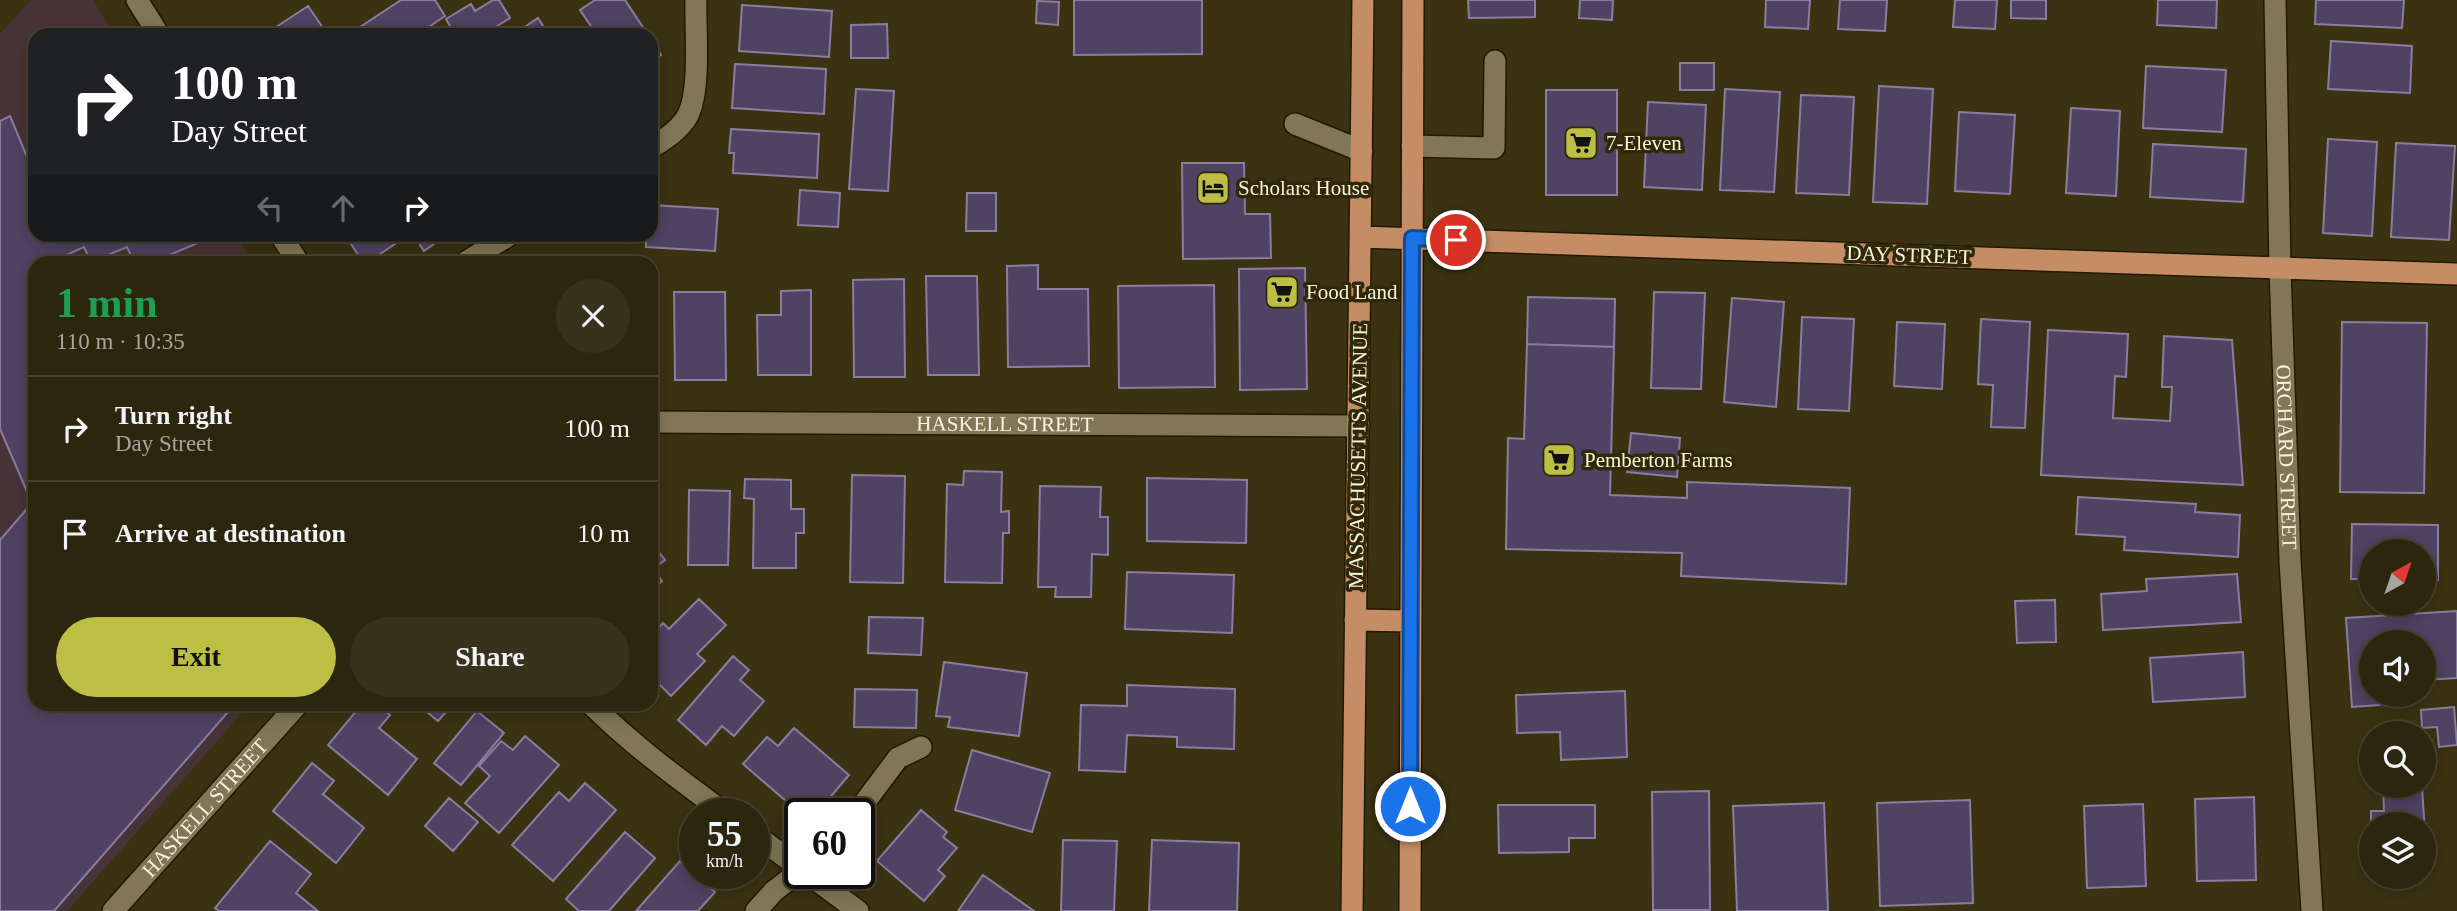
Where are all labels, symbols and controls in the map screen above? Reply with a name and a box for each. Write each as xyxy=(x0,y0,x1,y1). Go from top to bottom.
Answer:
text: 100 m xyxy=(171,55,298,110)
icon: right xyxy=(56,56,147,147)
text: Day Street xyxy=(171,113,307,149)
supermarket icon: 7-Eleven xyxy=(1562,124,1600,162)
place label: 7-Eleven xyxy=(1606,131,1682,155)
hotel icon: Scholars House xyxy=(1194,169,1232,207)
place label: Scholars House xyxy=(1238,176,1369,200)
icon: left xyxy=(251,189,289,227)
icon: ahead xyxy=(324,189,362,227)
icon: right xyxy=(397,189,435,227)
pin xyxy=(1426,210,1486,270)
icon: arrive xyxy=(1437,221,1475,259)
street label: DAY STREET xyxy=(1846,241,1972,269)
supermarket icon: Food Land xyxy=(1263,273,1301,311)
button: close xyxy=(556,279,630,353)
text: 1 min xyxy=(56,280,158,326)
place label: Food Land xyxy=(1306,280,1398,304)
street label: MASSACHUSETTS AVENUE xyxy=(1344,323,1372,589)
text: 110 m · 10:35 xyxy=(56,329,185,354)
street label: ORCHARD STREET xyxy=(2271,364,2302,550)
text: Turn right xyxy=(115,401,232,430)
icon: right xyxy=(56,410,94,448)
street label: HASKELL STREET xyxy=(916,411,1094,437)
text: 100 m xyxy=(564,414,630,443)
text: Day Street xyxy=(115,431,213,456)
supermarket icon: Pemberton Farms xyxy=(1540,441,1578,479)
place label: Pemberton Farms xyxy=(1584,448,1733,472)
icon: arrive xyxy=(56,515,94,553)
text: Arrive at destination xyxy=(115,519,346,548)
text: 10 m xyxy=(577,519,630,548)
north arrow xyxy=(2359,539,2436,616)
map controls xyxy=(2359,539,2436,889)
button: Exit xyxy=(56,617,336,697)
button: Share xyxy=(350,617,630,697)
button: sound xyxy=(2359,630,2436,707)
button: search xyxy=(2359,721,2436,798)
street label: HASKELL STREET xyxy=(137,734,273,882)
position arrow xyxy=(1373,769,1447,843)
speed limit sign: 60 xyxy=(784,798,875,889)
button: layers xyxy=(2359,812,2436,889)
text: 55 xyxy=(707,815,742,854)
text: km/h xyxy=(706,851,743,871)

